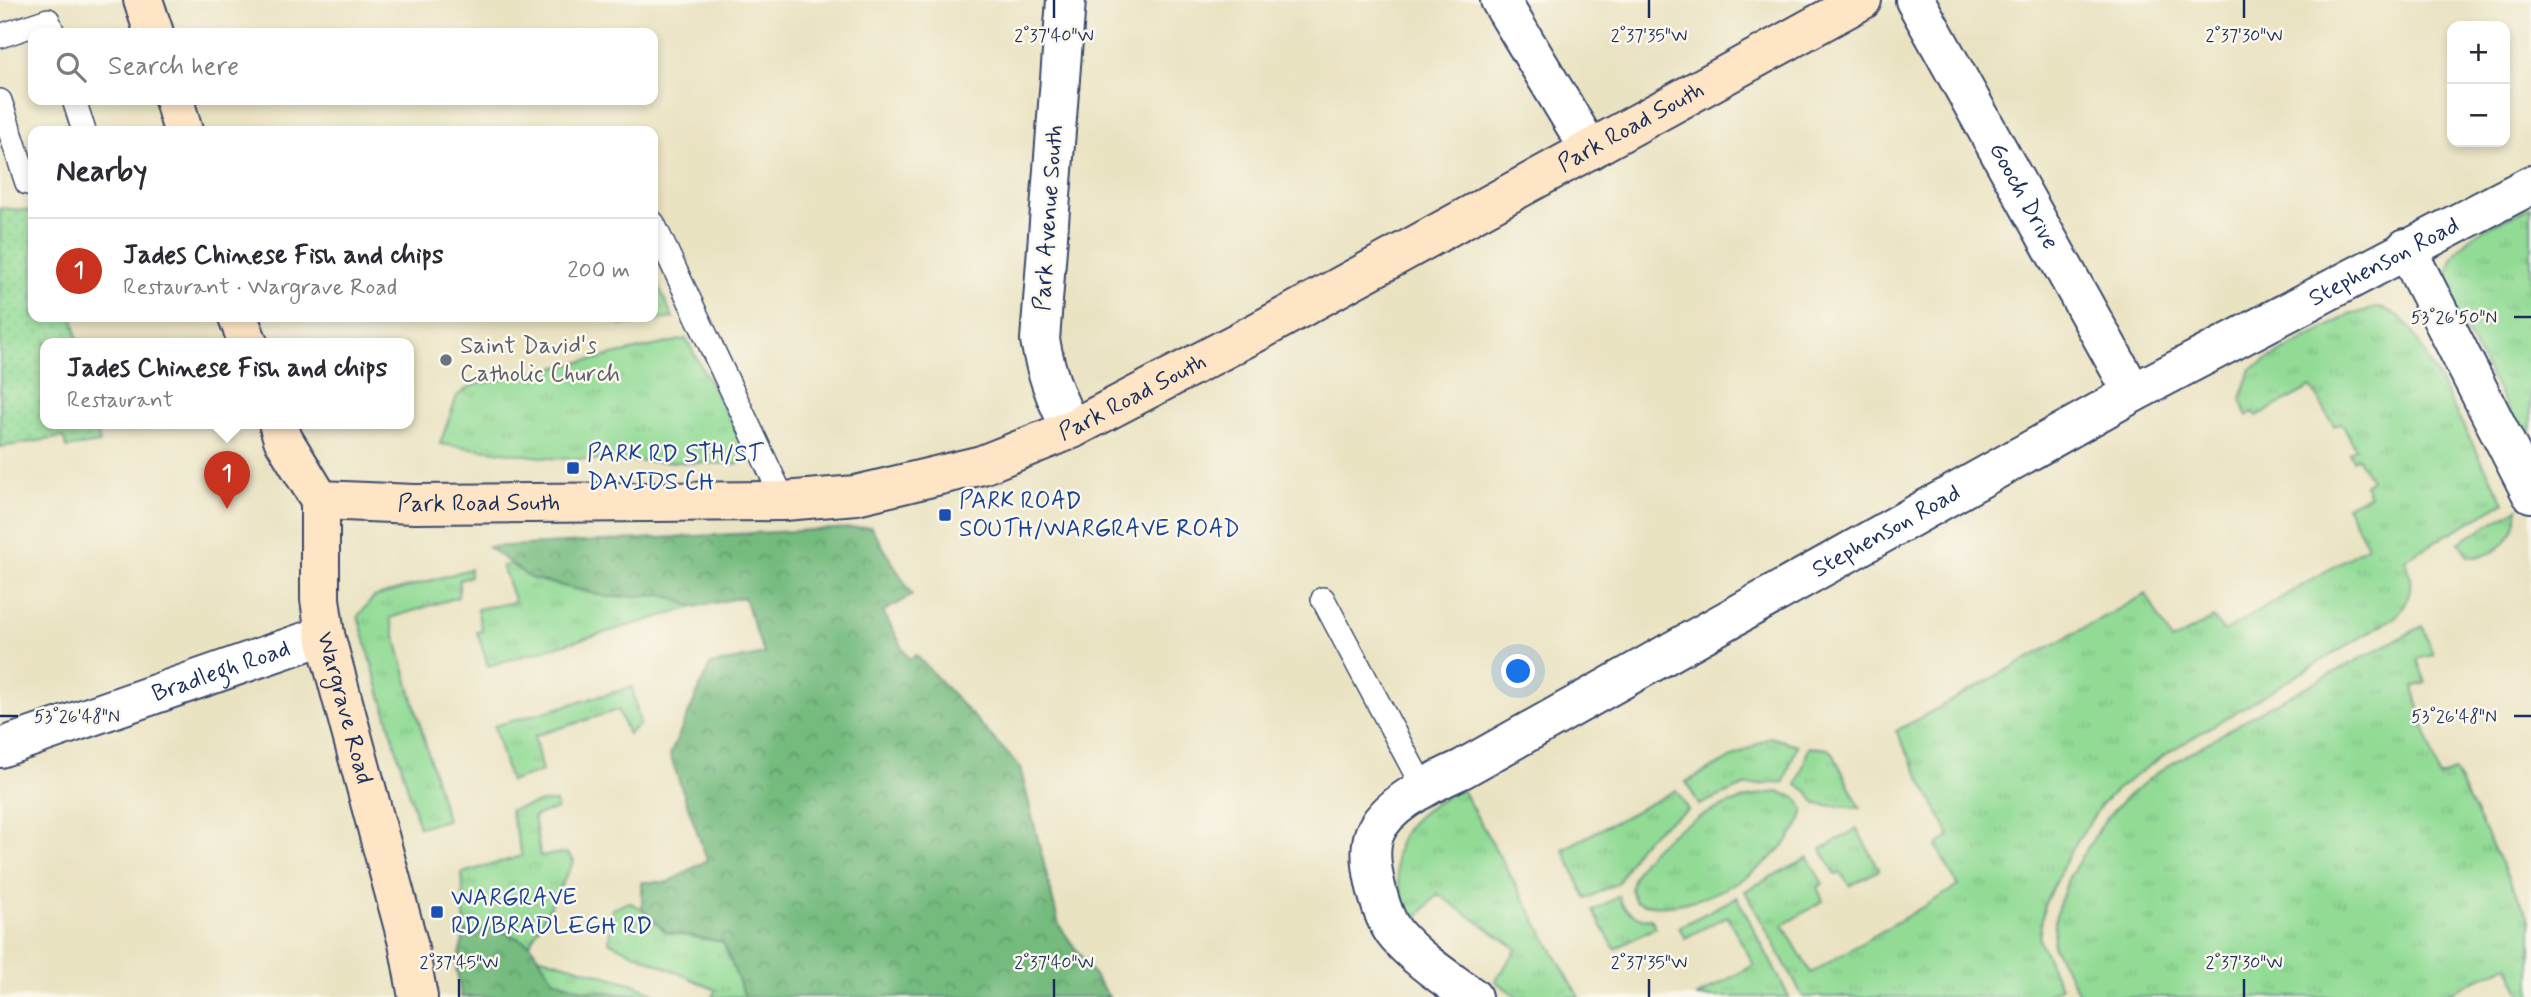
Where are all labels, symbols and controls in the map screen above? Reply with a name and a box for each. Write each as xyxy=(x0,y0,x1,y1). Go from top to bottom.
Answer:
map controls xyxy=(2447,21,2510,147)
button: + xyxy=(2447,21,2510,84)
text: 2°37'40"W xyxy=(1014,24,1094,48)
text: 2°37'35"W xyxy=(1611,24,1687,48)
text: 2°37'30"W xyxy=(2205,24,2283,48)
search box xyxy=(28,28,658,105)
icon: search xyxy=(52,48,90,86)
text: Search here xyxy=(108,50,239,84)
street label: Park Road South xyxy=(1552,74,1709,180)
button: − xyxy=(2447,84,2510,147)
street label: Park Avenue South xyxy=(1027,124,1071,312)
street label: Gooch Drive xyxy=(1981,137,2066,255)
text: Nearby xyxy=(56,152,147,191)
street label: Stephenson Road xyxy=(2303,210,2465,314)
text: Jades Chinese Fish and chips xyxy=(123,239,444,273)
text: 1 xyxy=(74,256,84,286)
text: 200 m xyxy=(567,256,630,286)
text: Restaurant · Wargrave Road xyxy=(123,273,397,303)
text: 53°26'50"N xyxy=(2411,306,2497,330)
place label: Saint David's Catholic Church xyxy=(460,331,620,390)
popup xyxy=(40,338,414,429)
street label: Park Road South xyxy=(1054,346,1212,448)
text: Jades Chinese Fish and chips xyxy=(67,352,387,386)
marker: Saint David's Catholic Church xyxy=(438,352,454,368)
text: Restaurant xyxy=(67,386,174,416)
place label: PARK RD STH/ST DAVIDS CH xyxy=(587,439,764,498)
pin: 1 xyxy=(204,451,250,509)
marker: PARK RD STH/ST DAVIDS CH xyxy=(565,460,581,476)
street label: Stephenson Road xyxy=(1806,477,1966,585)
place label: PARK ROAD SOUTH/WARGRAVE ROAD xyxy=(959,486,1240,545)
street label: Park Road South xyxy=(397,487,560,520)
marker: PARK ROAD SOUTH/WARGRAVE ROAD xyxy=(937,507,953,523)
street label: Wargrave Road xyxy=(309,629,380,787)
street label: Bradlegh Road xyxy=(148,633,294,709)
your location xyxy=(1501,654,1535,688)
text: 53°26'48"N xyxy=(34,705,120,729)
text: 53°26'48"N xyxy=(2411,705,2497,729)
place label: WARGRAVE RD/BRADLEGH RD xyxy=(451,883,652,942)
marker: WARGRAVE RD/BRADLEGH RD xyxy=(429,904,445,920)
text: 2°37'45"W xyxy=(420,951,498,975)
text: 2°37'40"W xyxy=(1014,951,1094,975)
text: 2°37'35"W xyxy=(1611,951,1687,975)
text: 2°37'30"W xyxy=(2205,951,2283,975)

